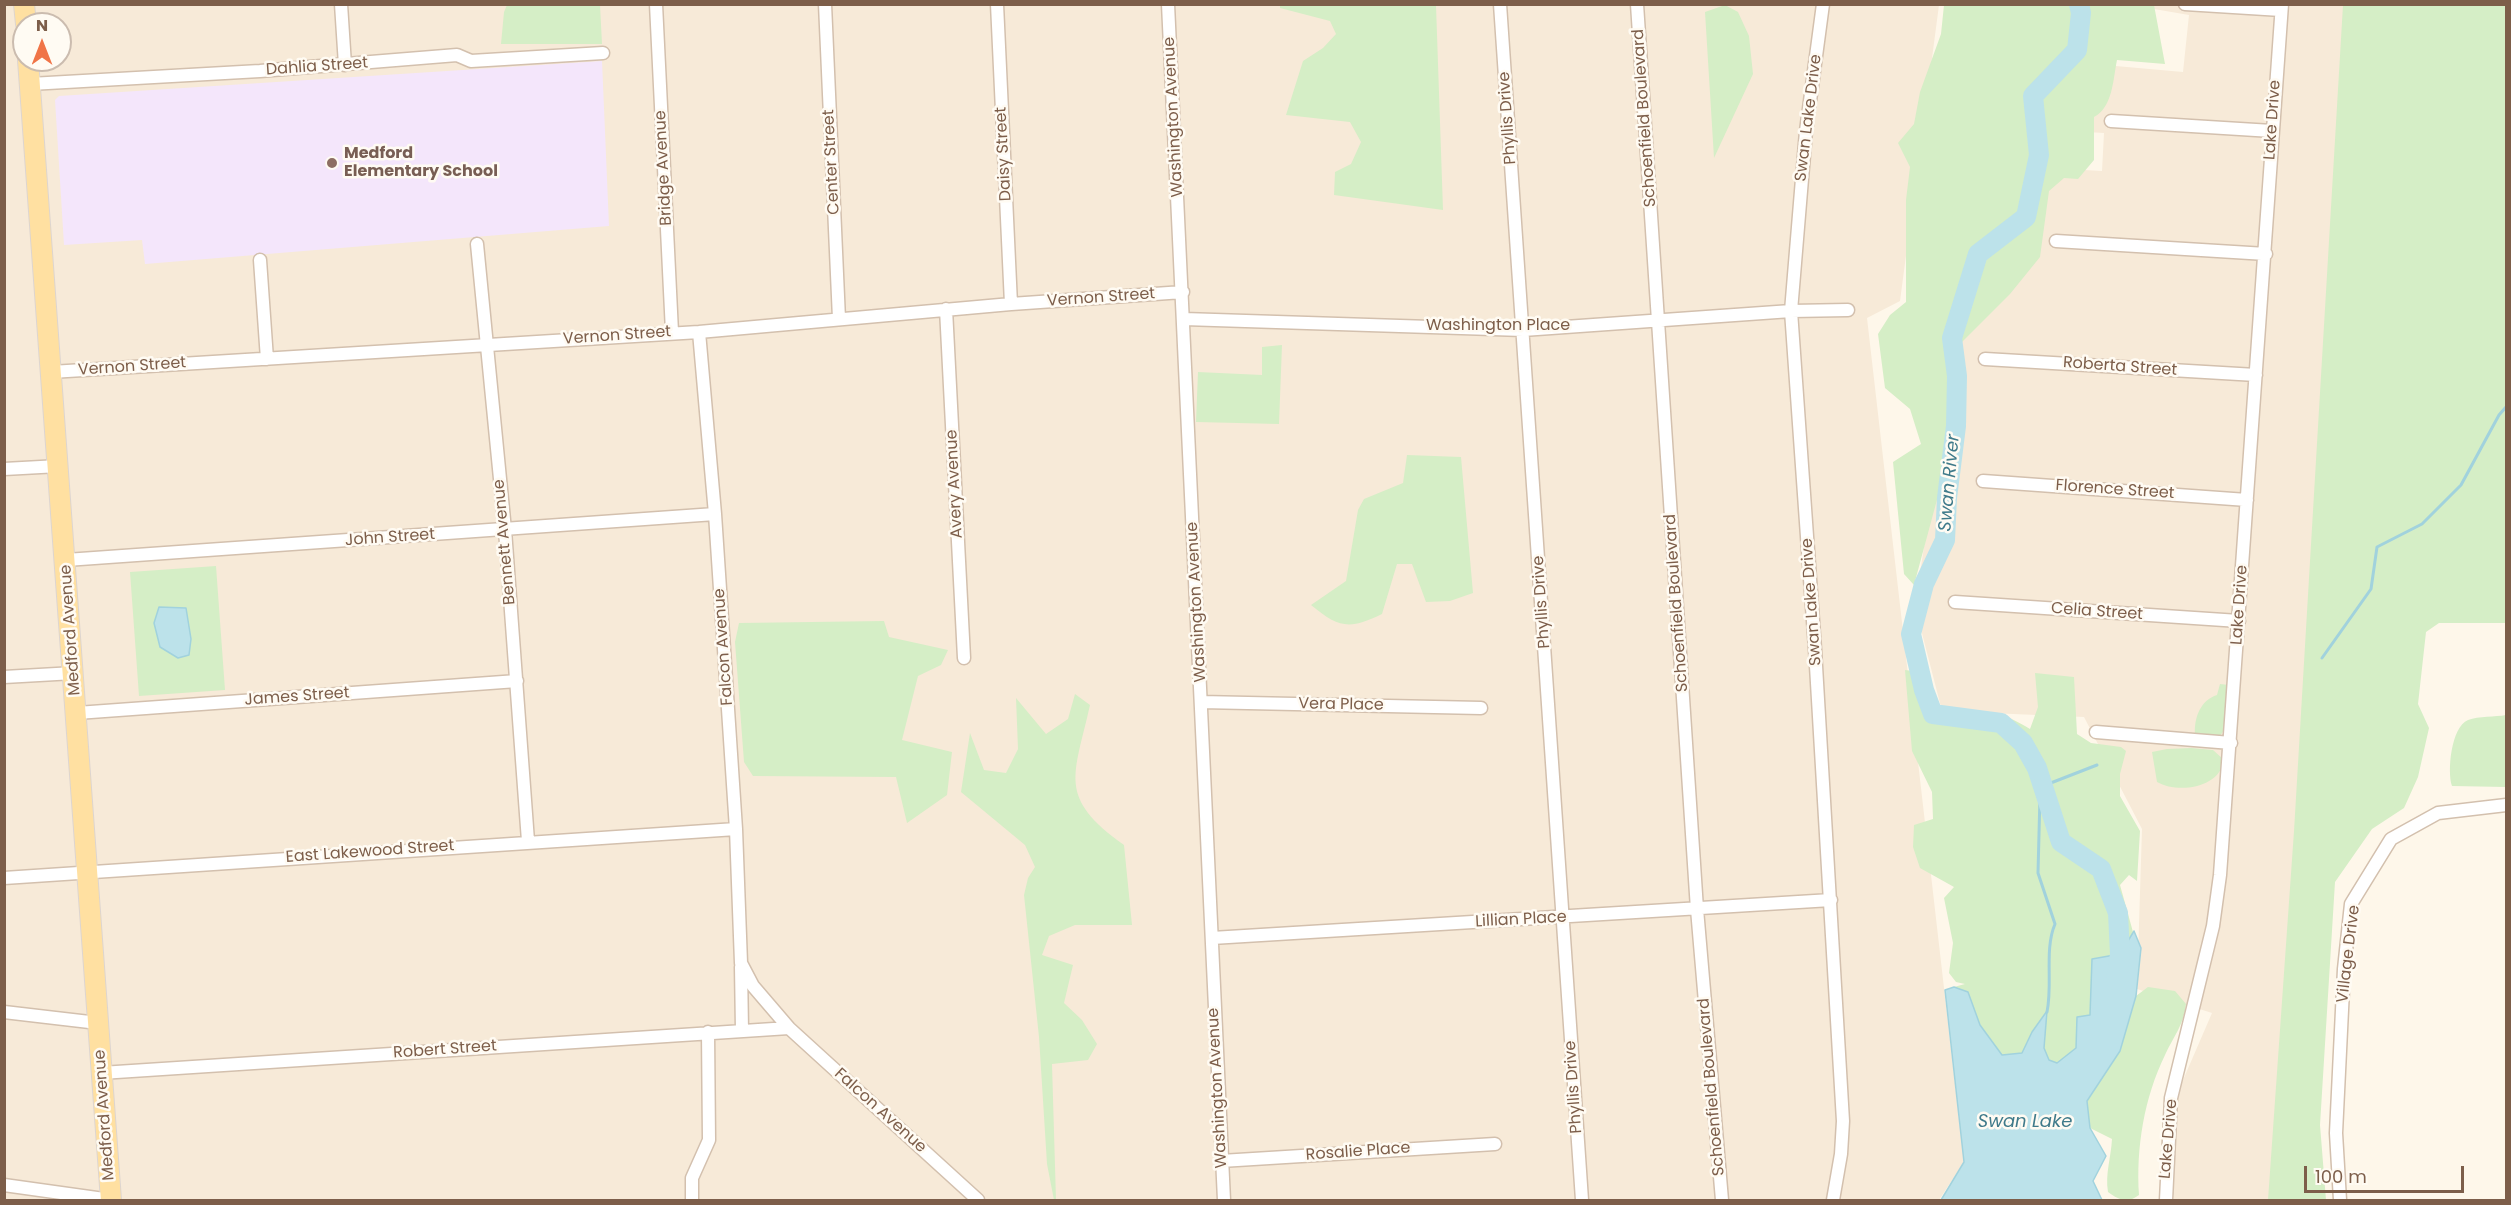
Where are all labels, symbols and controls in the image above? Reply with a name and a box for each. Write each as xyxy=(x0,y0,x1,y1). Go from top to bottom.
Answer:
north arrow xyxy=(12,12,72,72)
text: N xyxy=(36,14,48,37)
street label: Schoenfield Boulevard xyxy=(1629,28,1661,208)
street label: Washington Avenue xyxy=(1160,36,1188,198)
street label: Swan Lake Drive xyxy=(1792,53,1826,183)
street label: Dahlia Street xyxy=(265,54,369,80)
street label: Phyllis Drive xyxy=(1495,71,1521,165)
street label: Lake Drive xyxy=(2261,79,2285,161)
street label: Daisy Street xyxy=(992,106,1016,202)
street label: Center Street xyxy=(820,109,844,215)
street label: Bridge Avenue xyxy=(651,110,677,226)
place label: Medford Elementary School xyxy=(344,144,498,182)
marker: Medford Elementary School xyxy=(325,156,339,170)
street label: Vernon Street xyxy=(1046,285,1156,311)
street label: Washington Place xyxy=(1426,316,1570,336)
street label: Vernon Street xyxy=(562,323,672,349)
street label: Roberta Street xyxy=(2062,353,2178,381)
street label: Vernon Street xyxy=(77,354,187,380)
street label: Avery Avenue xyxy=(943,429,967,539)
water label: Swan River xyxy=(1935,433,1965,533)
street label: Florence Street xyxy=(2055,476,2175,504)
street label: Bennett Avenue xyxy=(490,478,520,606)
street label: Schoenfield Boulevard xyxy=(1661,513,1693,693)
street label: Washington Avenue xyxy=(1183,521,1211,683)
street label: John Street xyxy=(344,525,436,551)
street label: Swan Lake Drive xyxy=(1798,537,1826,667)
street label: Phyllis Drive xyxy=(1529,555,1555,649)
street label: Medford Avenue xyxy=(57,564,85,696)
street label: Lake Drive xyxy=(2228,564,2252,646)
street label: Falcon Avenue xyxy=(710,588,738,706)
street label: Celia Street xyxy=(2050,599,2144,625)
street label: James Street xyxy=(244,684,350,710)
street label: Vera Place xyxy=(1298,695,1384,715)
street label: East Lakewood Street xyxy=(285,837,455,867)
street label: Village Drive xyxy=(2333,904,2365,1004)
street label: Lillian Place xyxy=(1475,908,1567,932)
street label: Schoenfield Boulevard xyxy=(1695,997,1729,1177)
street label: Washington Avenue xyxy=(1204,1007,1232,1169)
street label: Robert Street xyxy=(393,1037,497,1063)
street label: Phyllis Drive xyxy=(1561,1040,1587,1134)
street label: Medford Avenue xyxy=(91,1049,119,1181)
street label: Falcon Avenue xyxy=(830,1065,930,1157)
street label: Lake Drive xyxy=(2156,1098,2182,1180)
water label: Swan Lake xyxy=(1978,1111,2072,1133)
street label: Rosalie Place xyxy=(1305,1139,1411,1165)
scale bar xyxy=(2307,1154,2468,1192)
text: 100 m xyxy=(2315,1164,2367,1189)

